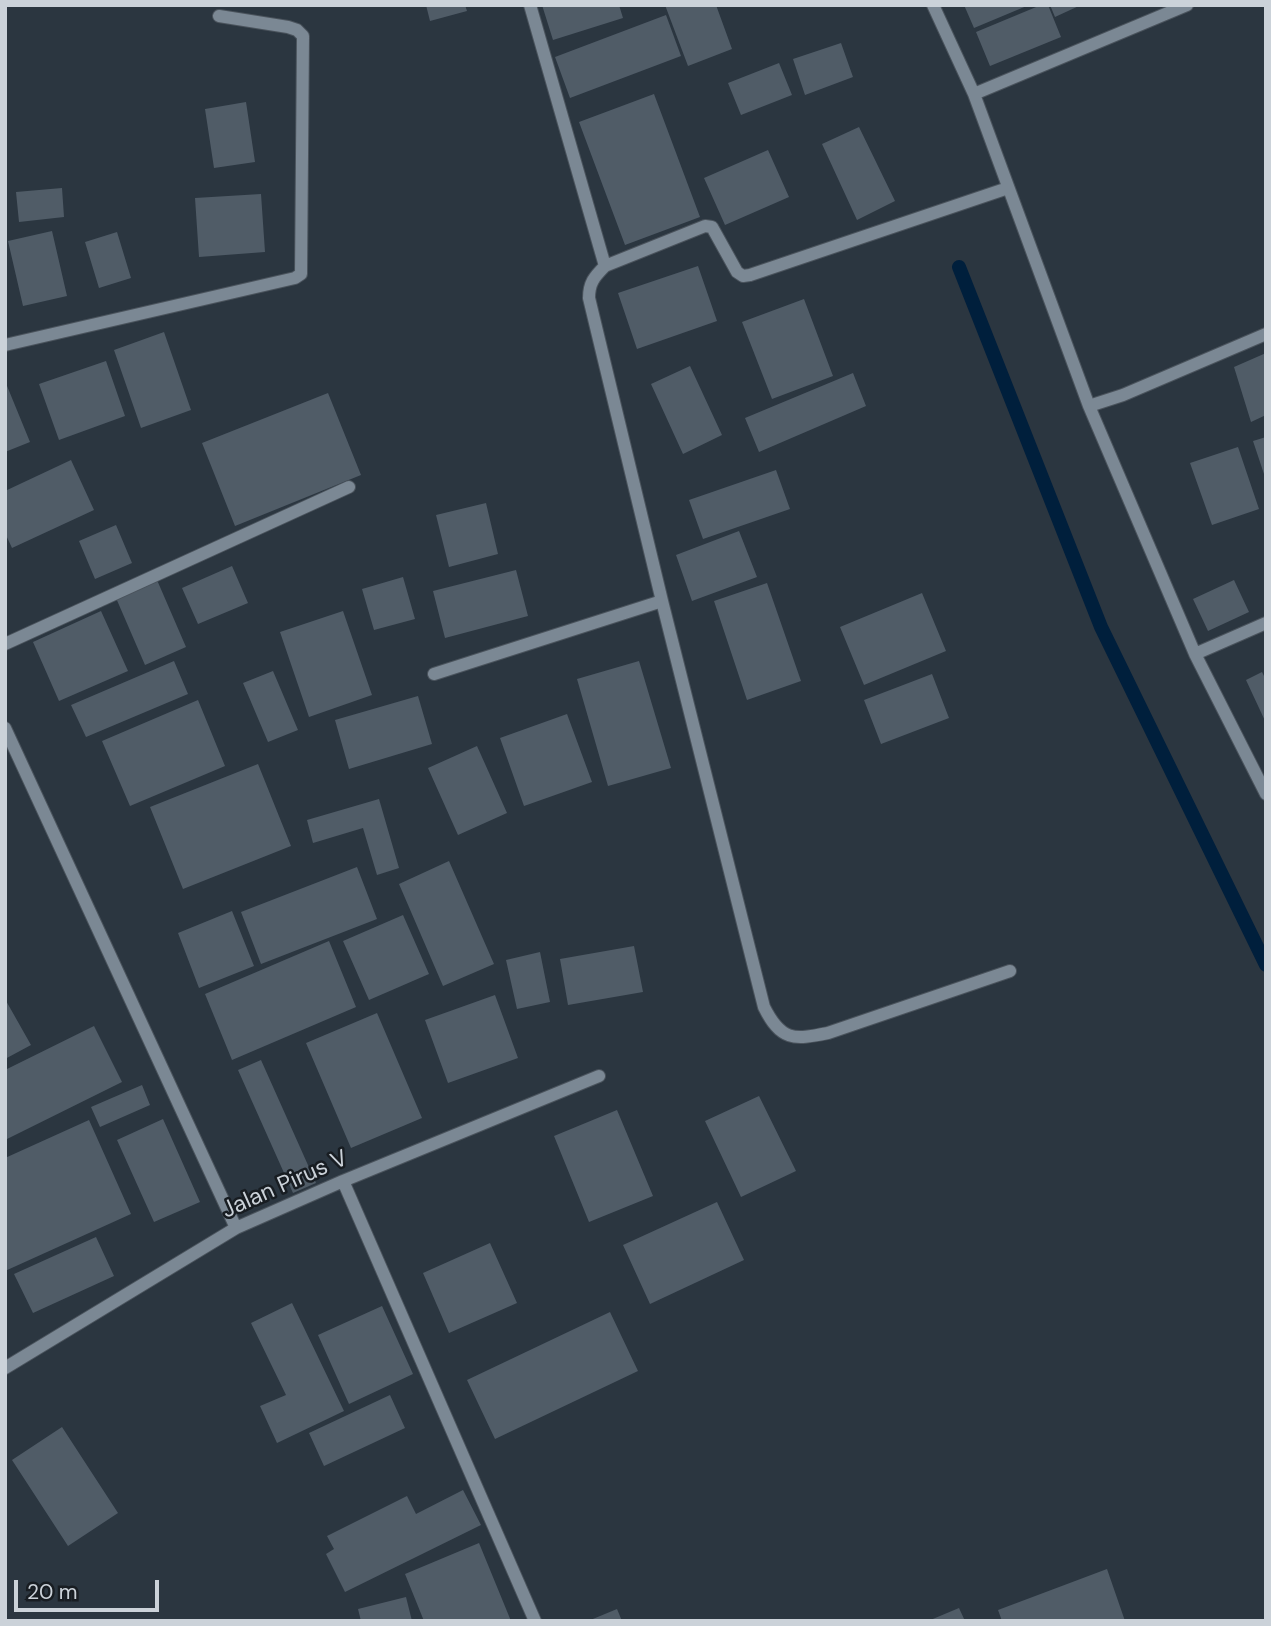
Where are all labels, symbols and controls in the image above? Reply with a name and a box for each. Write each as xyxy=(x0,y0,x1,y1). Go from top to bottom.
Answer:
street label: Jalan Pirus V xyxy=(218,1145,352,1225)
scale bar xyxy=(18,1566,163,1610)
text: 20 m xyxy=(27,1578,78,1606)

